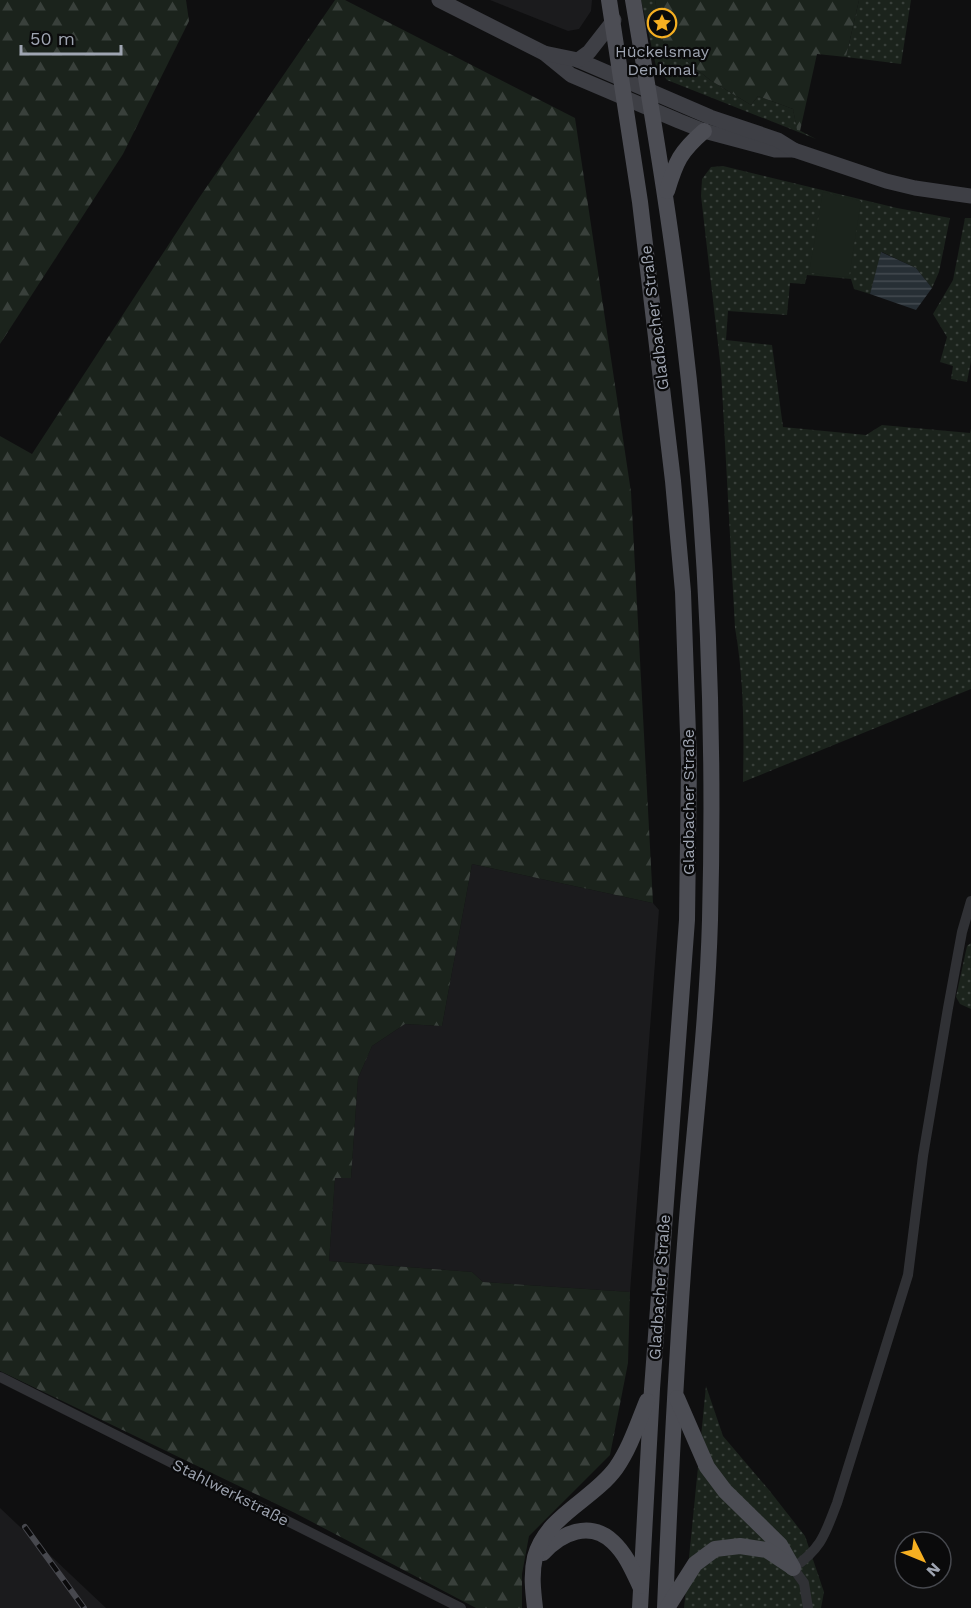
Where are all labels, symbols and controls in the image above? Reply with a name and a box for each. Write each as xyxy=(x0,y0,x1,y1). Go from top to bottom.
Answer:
place icon: Hückelsmay Denkmal xyxy=(646,7,678,39)
scale bar xyxy=(21,18,122,56)
text: 50 m xyxy=(30,28,75,49)
place label: Hückelsmay Denkmal xyxy=(615,42,710,79)
street label: Gladbacher Straße xyxy=(636,244,673,391)
street label: Gladbacher Straße xyxy=(679,729,698,875)
street label: Gladbacher Straße xyxy=(645,1214,674,1360)
street label: Stahlwerkstraße xyxy=(169,1455,292,1530)
north arrow xyxy=(893,1530,953,1590)
text: N xyxy=(923,1559,945,1581)

